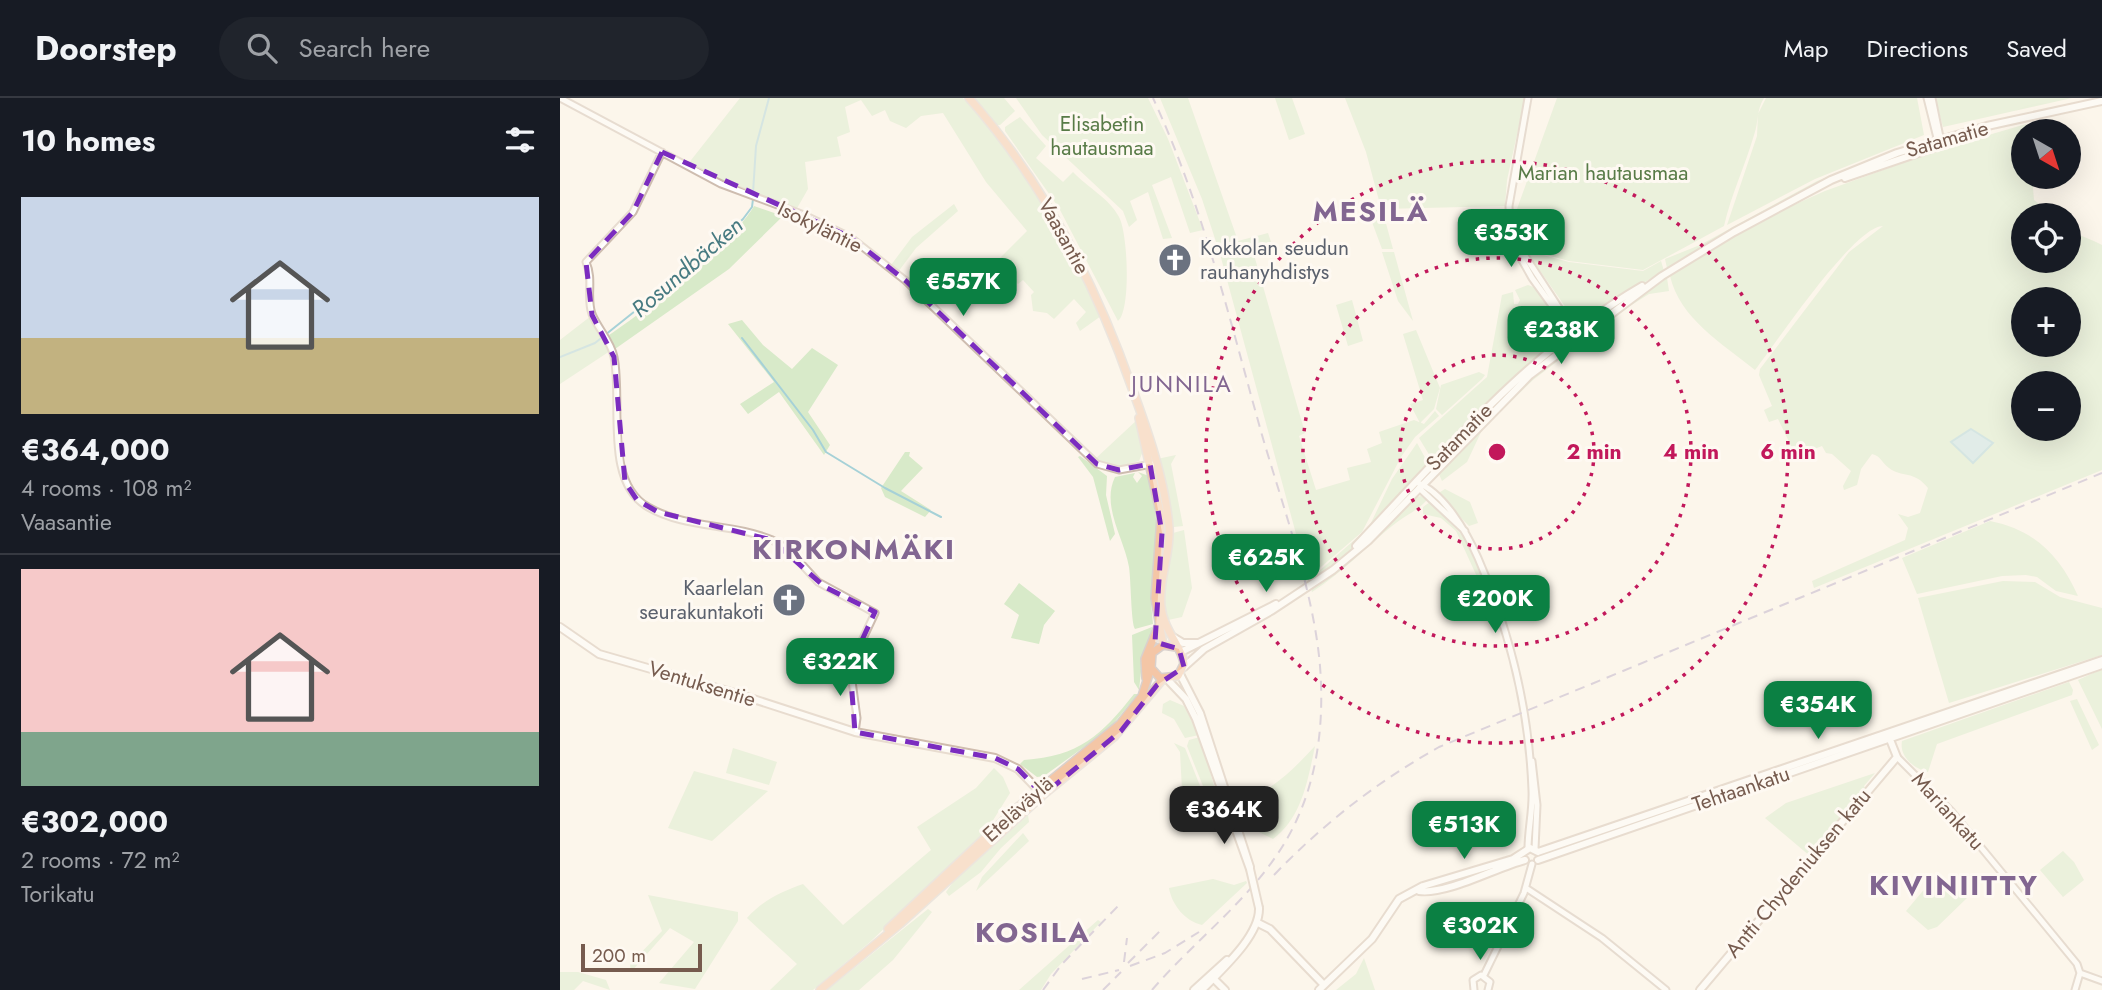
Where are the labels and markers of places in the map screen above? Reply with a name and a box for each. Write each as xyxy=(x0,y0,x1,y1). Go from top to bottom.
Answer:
pin: €353K xyxy=(1462,209,1560,269)
place label: Kokkolan seudun rauhanyhdistys xyxy=(1200,233,1349,287)
church icon: Kokkolan seudun rauhanyhdistys xyxy=(1156,241,1194,279)
pin: €557K xyxy=(914,258,1012,318)
pin: €238K xyxy=(1512,306,1610,366)
centre of rings xyxy=(1485,440,1509,464)
pin: €625K xyxy=(1217,534,1315,594)
place label: Kaarlelan seurakuntakoti xyxy=(639,573,764,627)
pin: €200K xyxy=(1446,575,1544,635)
church icon: Kaarlelan seurakuntakoti xyxy=(770,581,808,619)
pin: €322K xyxy=(791,638,889,698)
pin: €354K xyxy=(1769,682,1867,741)
pin: €364K xyxy=(1175,786,1273,846)
pin: €513K xyxy=(1415,802,1513,861)
pin: €302K xyxy=(1431,902,1529,962)

